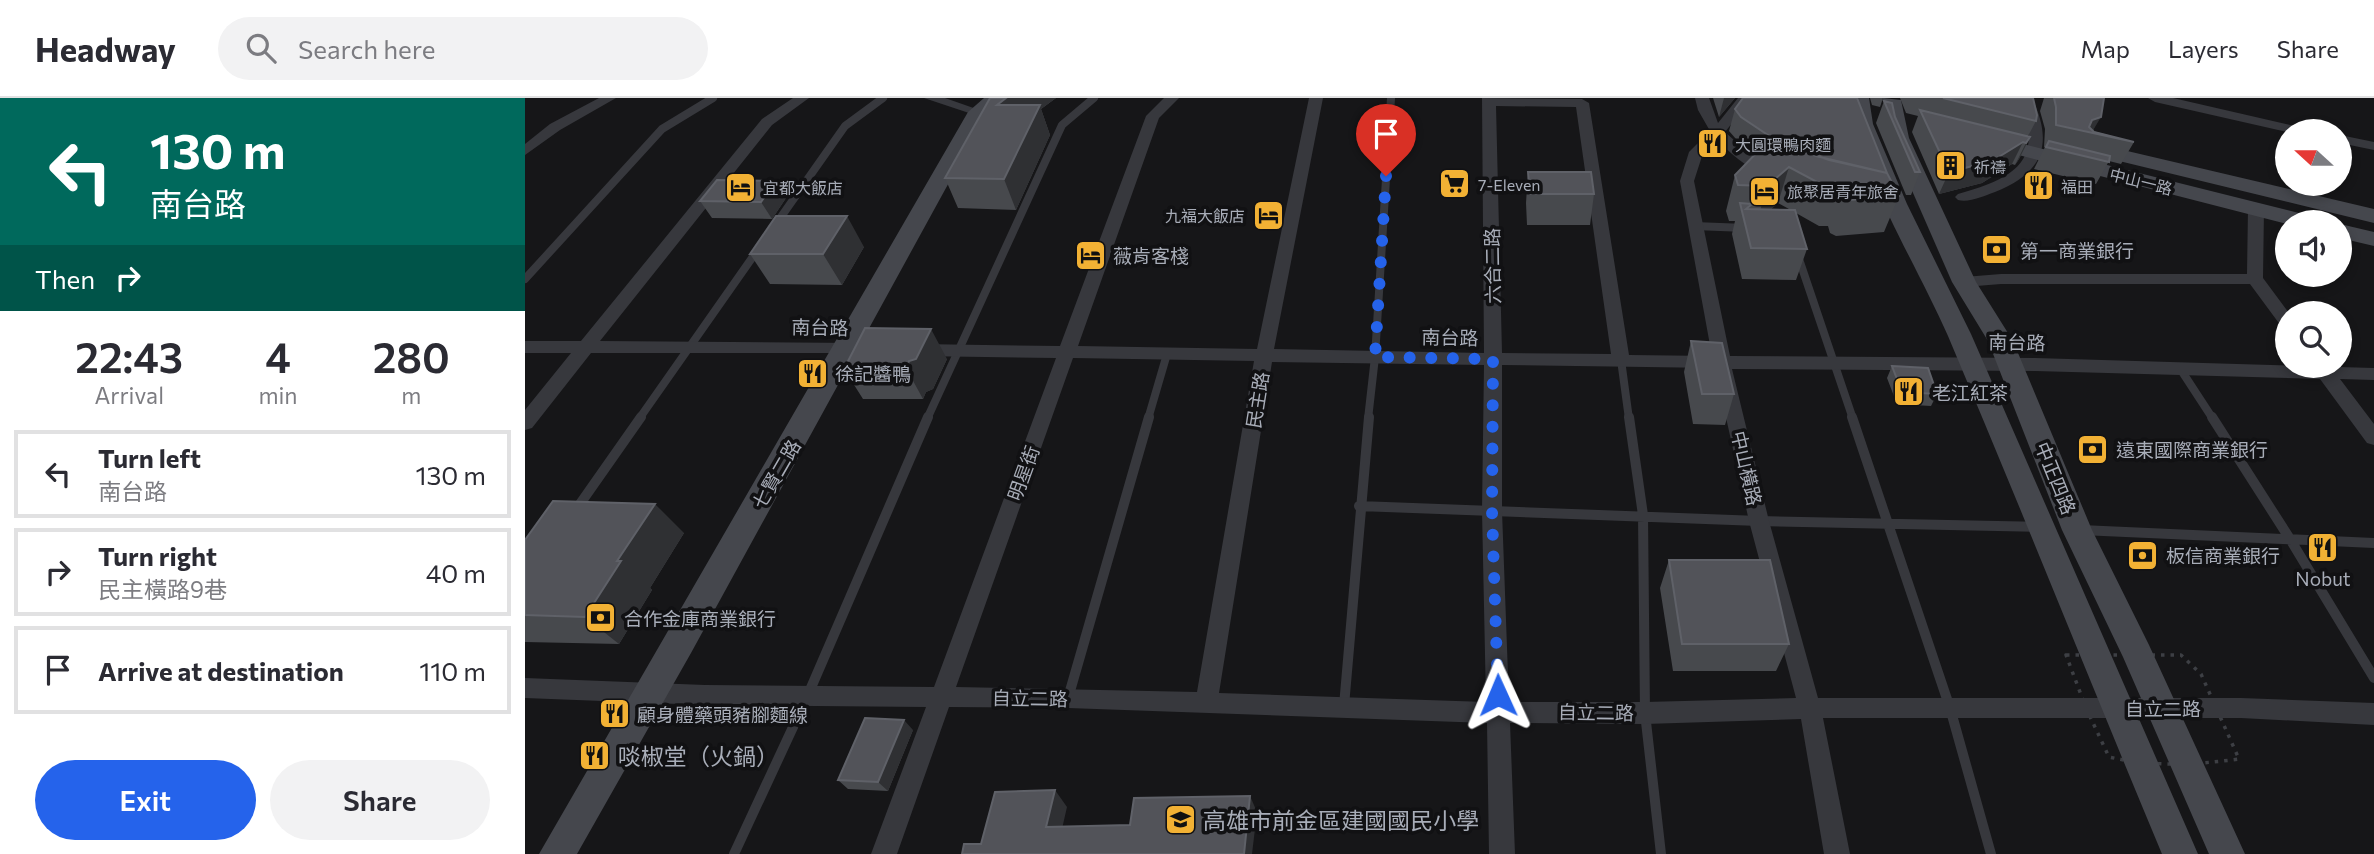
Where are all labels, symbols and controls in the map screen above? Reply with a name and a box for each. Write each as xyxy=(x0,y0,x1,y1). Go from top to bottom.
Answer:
search box xyxy=(218,17,708,80)
text: Headway xyxy=(35,28,176,69)
icon: search xyxy=(242,29,280,67)
text: Search here xyxy=(298,33,436,64)
text: Map xyxy=(2081,34,2130,63)
text: Layers xyxy=(2168,34,2239,63)
text: Share xyxy=(2277,34,2339,63)
pin xyxy=(1356,104,1416,176)
icon: arrive xyxy=(1367,115,1405,153)
text: 130 m xyxy=(150,119,285,179)
north arrow xyxy=(2275,119,2352,196)
map controls xyxy=(2275,119,2352,378)
icon: left xyxy=(35,126,126,217)
restaurant icon: 大圓環鴨肉麵 xyxy=(1695,127,1729,161)
place label: 大圓環鴨肉麵 xyxy=(1735,135,1831,154)
building icon: 祈禱 xyxy=(1934,149,1968,183)
place label: 祈禱 xyxy=(1974,157,2006,176)
street label: 中山一路 xyxy=(2108,164,2174,198)
supermarket icon: 7-Eleven xyxy=(1438,167,1472,201)
restaurant icon: 福田 xyxy=(2021,169,2055,203)
hotel icon: 宜都大飯店 xyxy=(723,170,757,204)
hotel icon: 旅聚居青年旅舍 xyxy=(1747,174,1781,208)
place label: 7-Eleven xyxy=(1478,175,1541,194)
place label: 福田 xyxy=(2061,177,2093,196)
place label: 宜都大飯店 xyxy=(763,178,843,197)
place label: 旅聚居青年旅舍 xyxy=(1787,182,1899,201)
text: 南台路 xyxy=(150,183,246,223)
hotel icon: 九福大飯店 xyxy=(1251,198,1285,232)
place label: 九福大飯店 xyxy=(1165,206,1245,225)
button: sound xyxy=(2275,210,2352,287)
street label: 六合二路 xyxy=(1480,228,1504,304)
bank icon: 第一商業銀行 xyxy=(1980,233,2014,267)
hotel icon: 薇肯客棧 xyxy=(1073,238,1107,272)
place label: 第一商業銀行 xyxy=(2020,239,2134,262)
place label: 薇肯客棧 xyxy=(1113,244,1189,267)
icon: right xyxy=(109,259,147,297)
text: Then xyxy=(35,263,95,294)
button: search xyxy=(2275,301,2352,378)
street label: 南台路 xyxy=(791,315,849,339)
street label: 南台路 xyxy=(1421,325,1479,349)
text: 22:43 xyxy=(75,330,183,382)
text: 4 xyxy=(265,330,291,382)
text: 280 xyxy=(373,330,450,382)
street label: 南台路 xyxy=(1988,330,2046,354)
restaurant icon: 徐記醬鴨 xyxy=(795,356,829,390)
place label: 徐記醬鴨 xyxy=(835,362,911,385)
street label: 民主路 xyxy=(1241,370,1273,430)
restaurant icon: 老江紅茶 xyxy=(1892,375,1926,409)
text: Arrival xyxy=(94,381,164,409)
text: min xyxy=(258,381,298,409)
text: m xyxy=(401,381,421,409)
place label: 老江紅茶 xyxy=(1932,381,2008,404)
street label: 中山橫路 xyxy=(1727,428,1767,508)
bank icon: 遠東國際商業銀行 xyxy=(2076,432,2110,466)
street label: 七賢二路 xyxy=(747,435,805,513)
street label: 中正四路 xyxy=(2031,438,2081,518)
place label: 遠東國際商業銀行 xyxy=(2116,438,2268,461)
text: Turn left xyxy=(98,442,201,473)
street label: 明星街 xyxy=(1002,442,1044,504)
icon: left xyxy=(39,455,77,493)
text: 130 m xyxy=(415,459,486,490)
text: 南台路 xyxy=(98,477,167,505)
restaurant icon: Nobut xyxy=(2306,530,2340,564)
bank icon: 板信商業銀行 xyxy=(2126,538,2160,572)
text: Turn right xyxy=(98,540,217,571)
place label: 板信商業銀行 xyxy=(2166,544,2280,567)
icon: right xyxy=(39,553,77,591)
text: 40 m xyxy=(426,557,486,588)
place label: Nobut xyxy=(2295,567,2351,590)
text: 民主橫路9巷 xyxy=(98,575,227,603)
bank icon: 合作金庫商業銀行 xyxy=(584,601,618,635)
place label: 合作金庫商業銀行 xyxy=(624,607,776,630)
icon: arrive xyxy=(39,651,77,689)
text: Arrive at destination xyxy=(98,655,344,686)
text: 110 m xyxy=(419,655,486,686)
position arrow xyxy=(1461,658,1535,732)
street label: 自立二路 xyxy=(992,686,1068,710)
restaurant icon: 顧身體藥頭豬腳麵線 xyxy=(597,697,631,731)
street label: 自立二路 xyxy=(2125,697,2201,720)
street label: 自立二路 xyxy=(1558,700,1634,724)
place label: 顧身體藥頭豬腳麵線 xyxy=(637,703,808,726)
restaurant icon: 啖椒堂（火鍋） xyxy=(578,739,612,773)
place label: 啖椒堂（火鍋） xyxy=(618,742,779,770)
button: Exit xyxy=(35,760,256,840)
button: Share xyxy=(270,760,490,840)
school or university icon: 高雄市前金區建國國民小學 xyxy=(1163,803,1197,837)
place label: 高雄市前金區建國國民小學 xyxy=(1203,806,1479,834)

